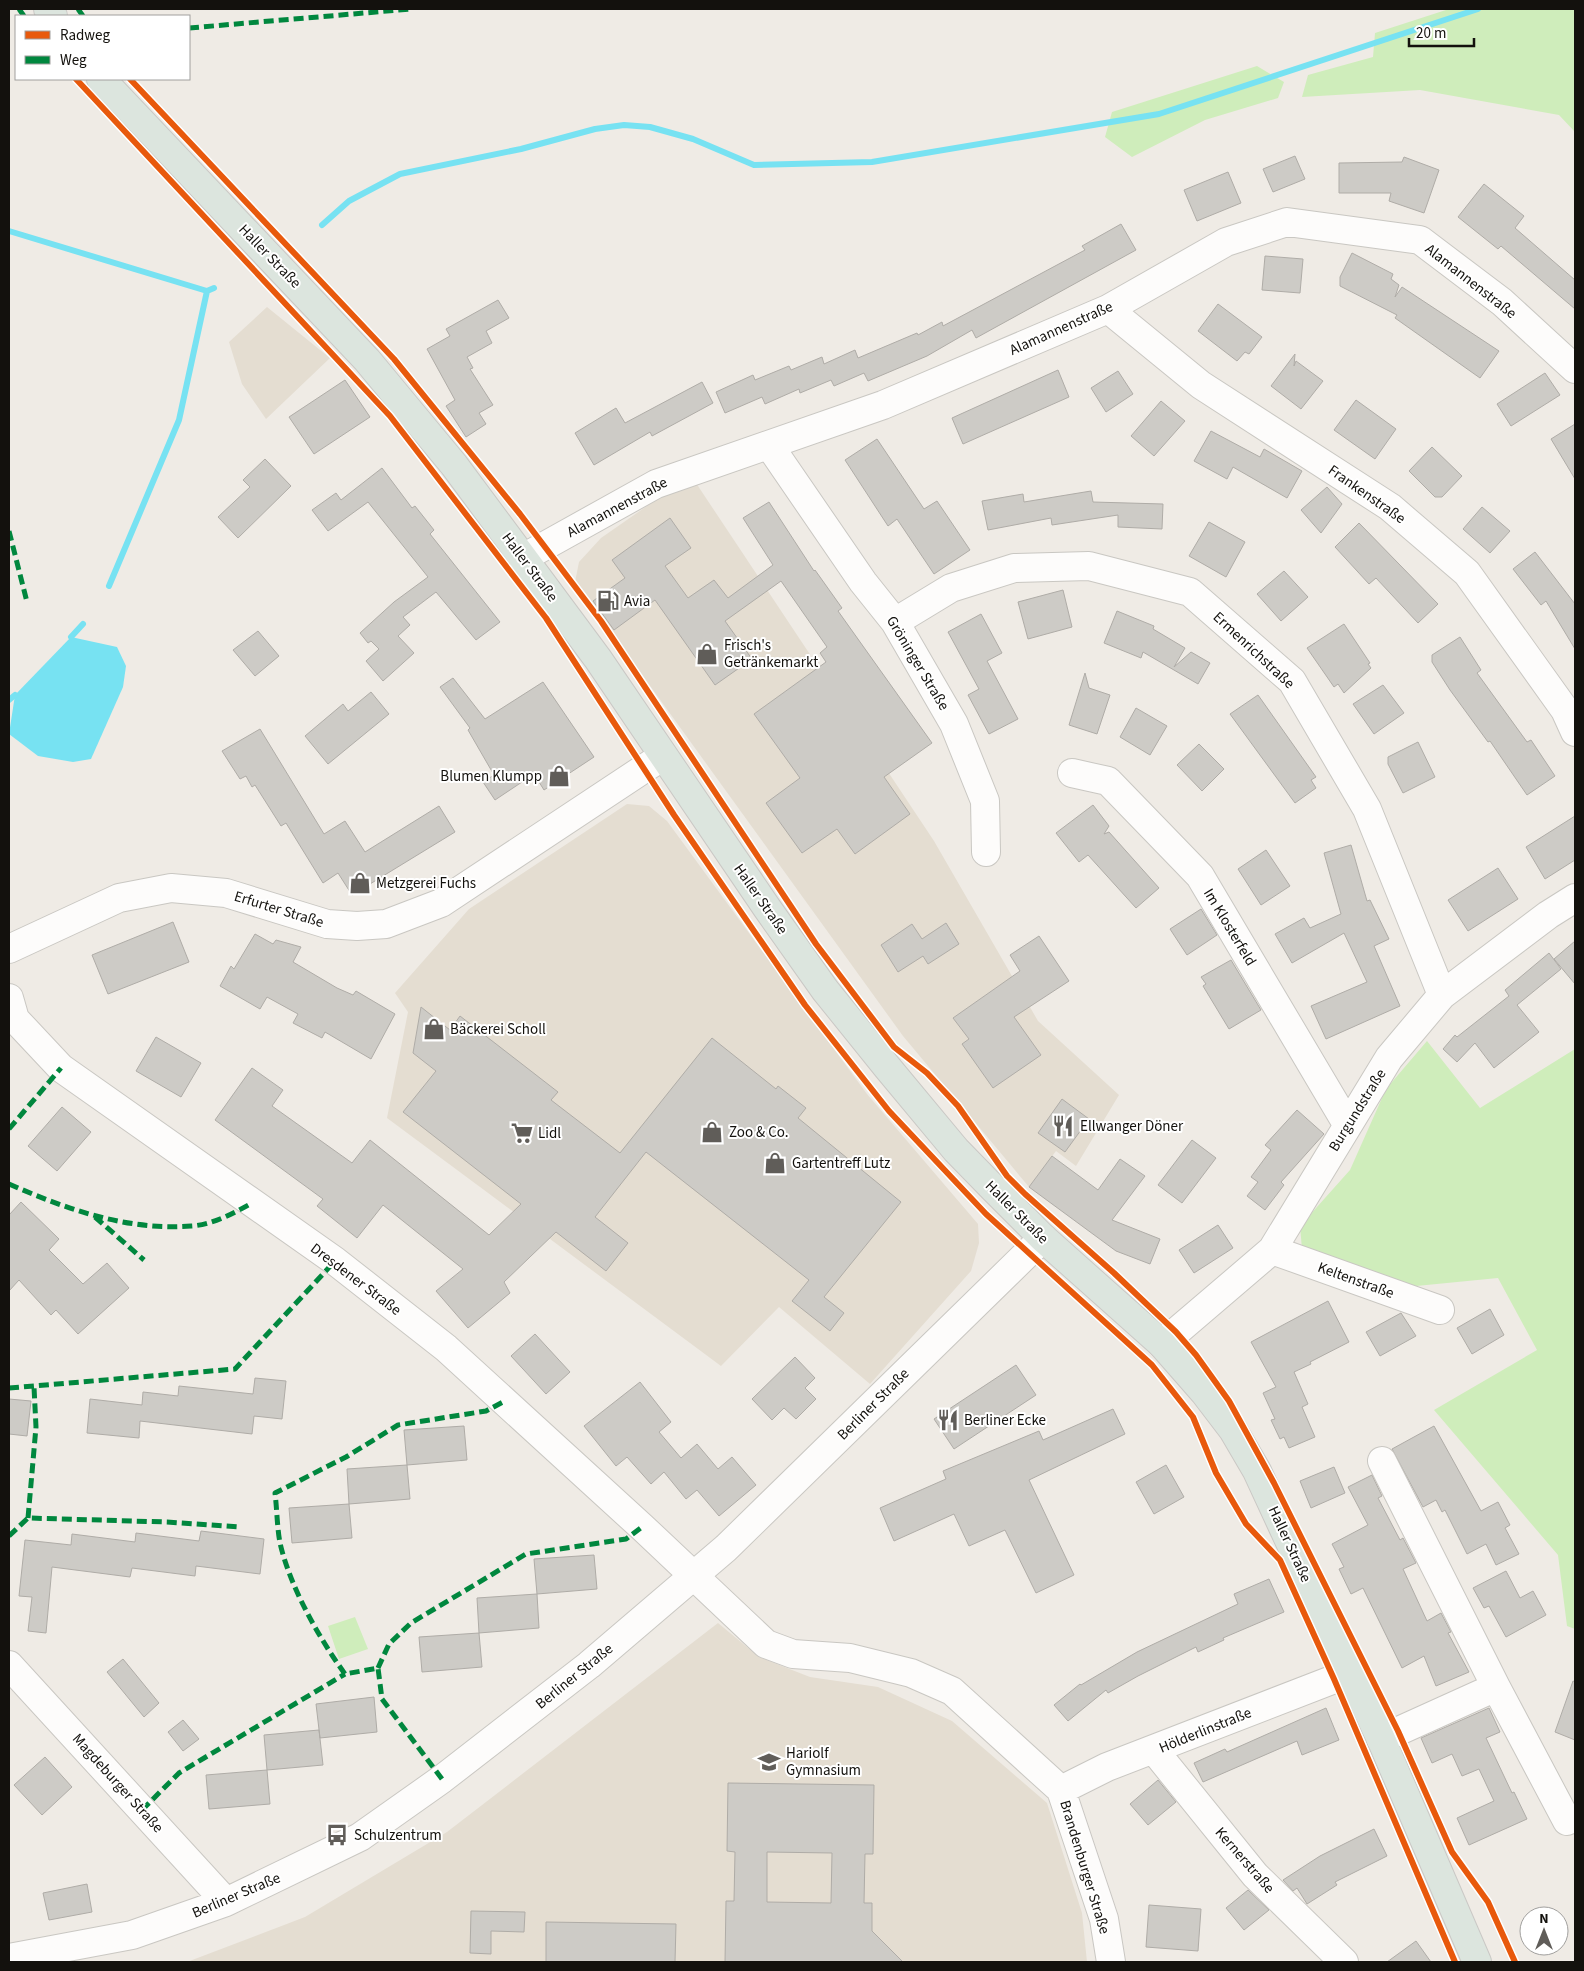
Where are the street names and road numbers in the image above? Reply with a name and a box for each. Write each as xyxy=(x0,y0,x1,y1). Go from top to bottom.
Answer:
street label: Haller Straße xyxy=(234,220,306,293)
street label: Alamannenstraße xyxy=(1420,239,1521,324)
street label: Alamannenstraße xyxy=(1006,296,1116,361)
street label: Frankenstraße xyxy=(1324,460,1410,529)
street label: Alamannenstraße xyxy=(563,472,671,543)
street label: Haller Straße xyxy=(497,528,563,606)
street label: Ermenrichstraße xyxy=(1208,607,1299,694)
street label: Gröninger Straße xyxy=(881,612,954,714)
street label: Haller Straße xyxy=(729,860,793,939)
street label: Im Klosterfeld xyxy=(1198,884,1261,970)
street label: Erfurter Straße xyxy=(232,886,326,933)
street label: Burgundstraße xyxy=(1324,1065,1391,1156)
street label: Haller Straße xyxy=(980,1176,1053,1249)
street label: Dresdener Straße xyxy=(306,1238,405,1321)
street label: Keltenstraße xyxy=(1315,1257,1397,1304)
street label: Berliner Straße xyxy=(833,1364,914,1445)
street label: Haller Straße xyxy=(1263,1503,1316,1586)
street label: Berliner Straße xyxy=(531,1639,617,1714)
street label: Hölderlinstraße xyxy=(1156,1702,1255,1759)
street label: Magdeburger Straße xyxy=(67,1729,168,1838)
street label: Brandenburger Straße xyxy=(1054,1798,1115,1937)
street label: Kernerstraße xyxy=(1210,1823,1279,1898)
street label: Berliner Straße xyxy=(189,1867,284,1923)

